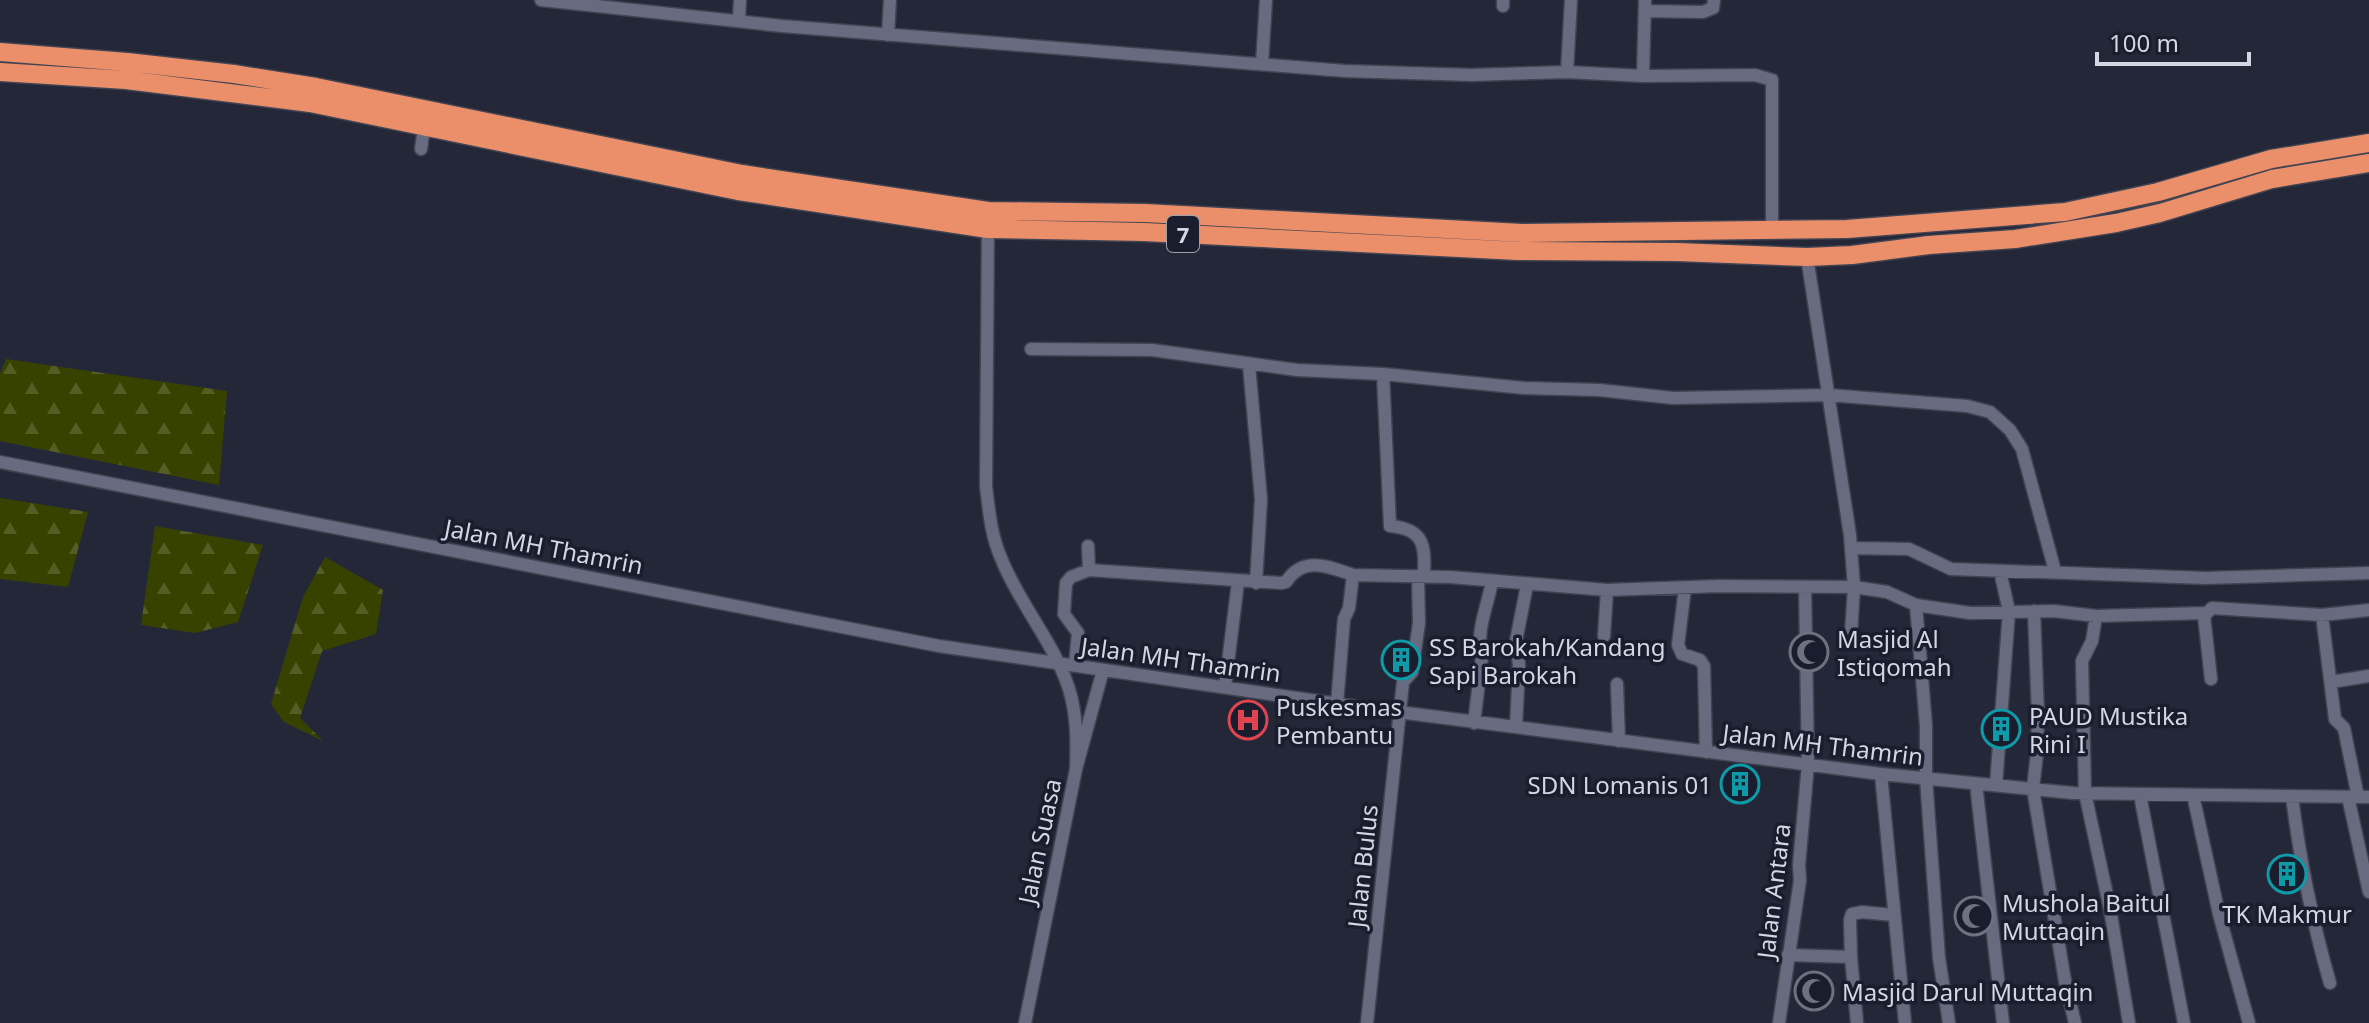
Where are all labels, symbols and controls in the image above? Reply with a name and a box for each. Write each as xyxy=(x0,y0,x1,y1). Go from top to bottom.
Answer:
scale bar xyxy=(2097,16,2249,66)
text: 100 m xyxy=(2109,26,2179,59)
road number: 7 xyxy=(1167,216,1199,252)
street label: Jalan MH Thamrin xyxy=(440,510,646,581)
place label: Masjid Al Istiqomah xyxy=(1837,622,1952,683)
street label: Jalan MH Thamrin xyxy=(1077,628,1283,689)
place label: SS Barokah/Kandang Sapi Barokah xyxy=(1429,630,1666,691)
mosque icon: Masjid Al Istiqomah xyxy=(1788,631,1830,673)
building icon: SS Barokah/Kandang Sapi Barokah xyxy=(1380,639,1422,681)
place label: Puskesmas Pembantu xyxy=(1276,690,1402,751)
hospital icon: Puskesmas Pembantu xyxy=(1227,699,1269,741)
place label: PAUD Mustika Rini I xyxy=(2029,699,2188,760)
building icon: PAUD Mustika Rini I xyxy=(1980,708,2022,750)
street label: Jalan MH Thamrin xyxy=(1719,715,1925,773)
building icon: SDN Lomanis 01 xyxy=(1719,763,1761,805)
place label: SDN Lomanis 01 xyxy=(1528,768,1712,801)
street label: Jalan Suasa xyxy=(1009,775,1068,909)
street label: Jalan Bulus xyxy=(1339,803,1385,931)
street label: Jalan Antara xyxy=(1748,822,1798,962)
building icon: TK Makmur xyxy=(2266,853,2308,895)
place label: Mushola Baitul Muttaqin xyxy=(2002,886,2170,947)
mosque icon: Mushola Baitul Muttaqin xyxy=(1953,895,1995,937)
place label: TK Makmur xyxy=(2222,897,2352,930)
mosque icon: Masjid Darul Muttaqin xyxy=(1793,970,1835,1012)
place label: Masjid Darul Muttaqin xyxy=(1842,975,2093,1008)

